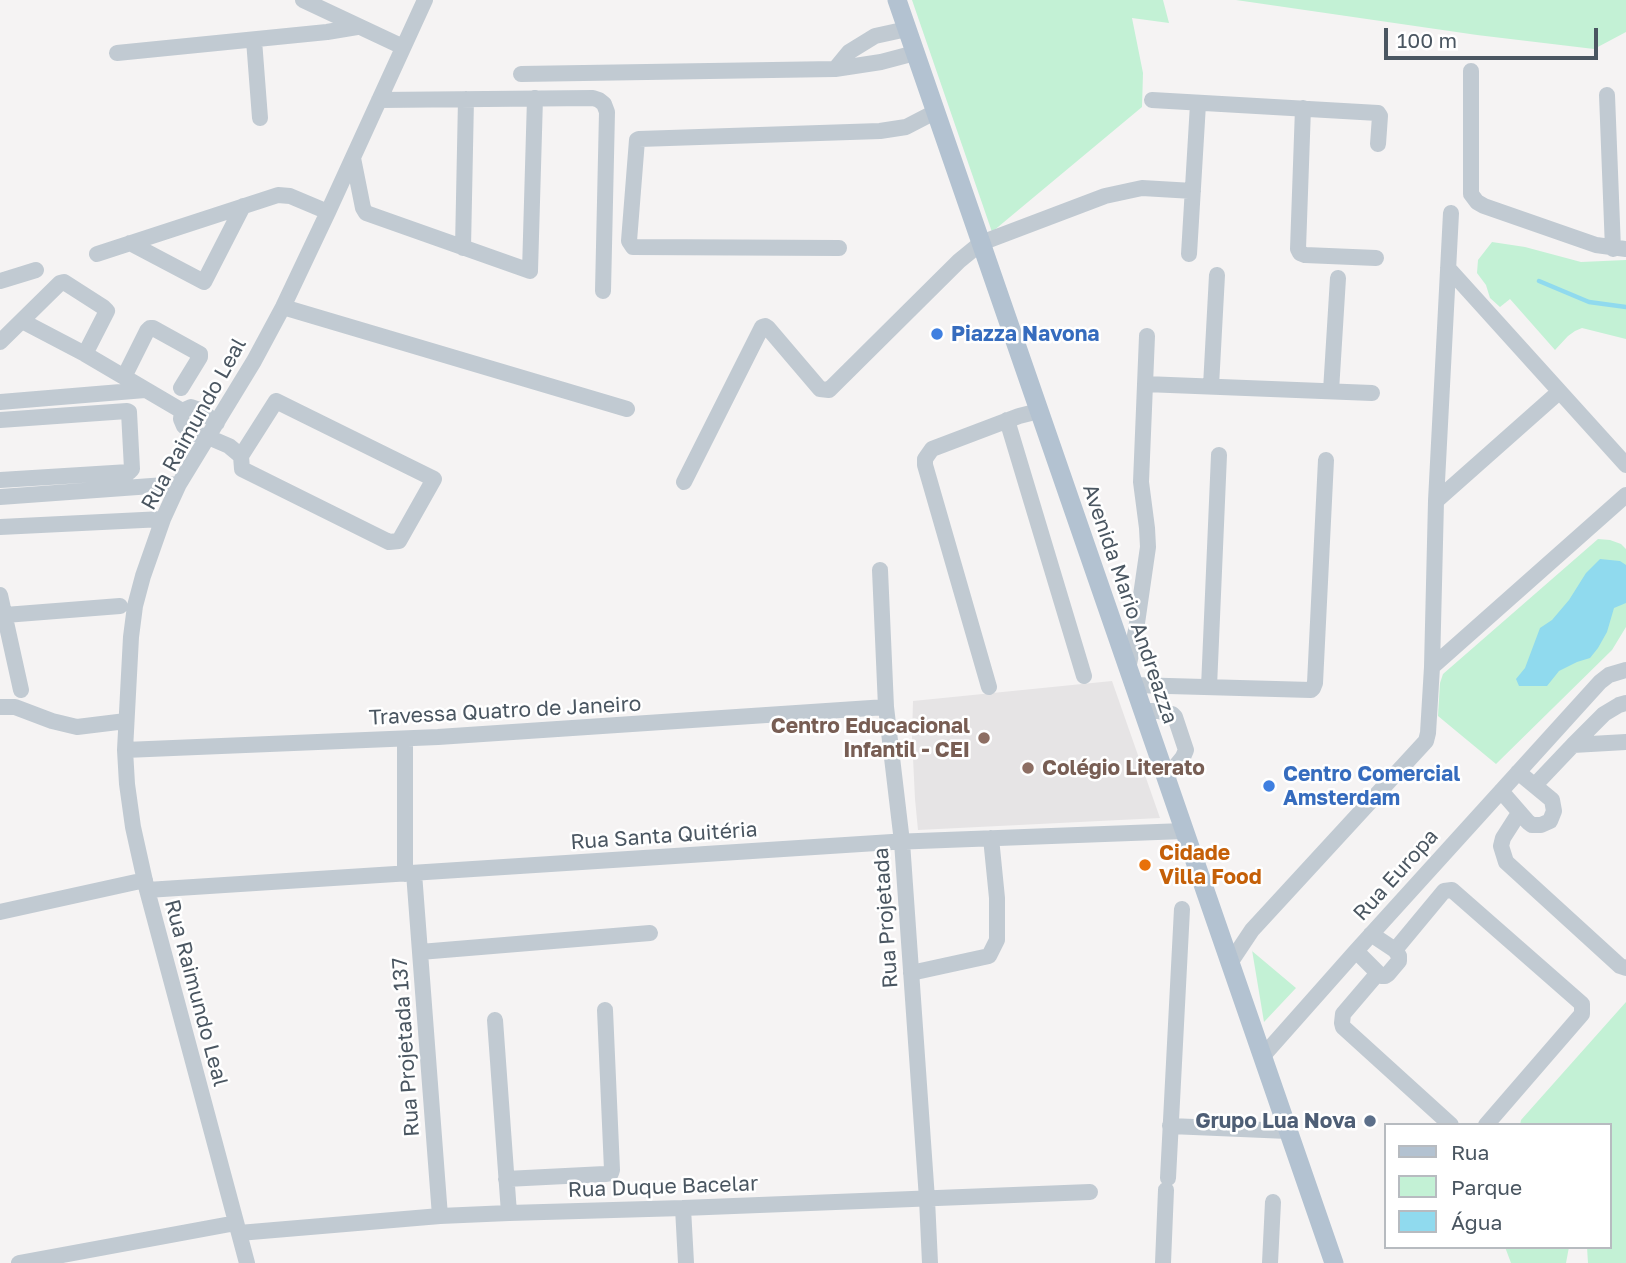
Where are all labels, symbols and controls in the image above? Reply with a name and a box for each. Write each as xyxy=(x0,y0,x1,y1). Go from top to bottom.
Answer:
scale bar xyxy=(1388,14,1602,58)
text: 100 m xyxy=(1397,27,1457,53)
place label: Piazza Navona xyxy=(951,321,1100,347)
marker: Piazza Navona xyxy=(929,326,945,342)
street label: Rua Raimundo Leal xyxy=(136,334,252,514)
street label: Avenida Mario Andreazza xyxy=(1077,481,1183,727)
street label: Travessa Quatro de Janeiro xyxy=(368,691,642,731)
place label: Centro Educacional Infantil - CEI xyxy=(771,713,970,763)
marker: Centro Educacional Infantil - CEI xyxy=(976,730,992,746)
place label: Colégio Literato xyxy=(1042,755,1205,781)
marker: Colégio Literato xyxy=(1020,760,1036,776)
place label: Centro Comercial Amsterdam xyxy=(1283,761,1460,811)
marker: Centro Comercial Amsterdam xyxy=(1261,778,1277,794)
street label: Rua Santa Quitéria xyxy=(570,817,758,855)
street label: Rua Europa xyxy=(1348,824,1444,926)
place label: Cidade Villa Food xyxy=(1159,840,1262,890)
street label: Rua Projetada xyxy=(869,847,903,989)
marker: Cidade Villa Food xyxy=(1137,857,1153,873)
street label: Rua Raimundo Leal xyxy=(159,897,233,1089)
street label: Rua Projetada 137 xyxy=(387,956,425,1138)
place label: Grupo Lua Nova xyxy=(1195,1108,1356,1134)
marker: Grupo Lua Nova xyxy=(1362,1113,1378,1129)
legend xyxy=(1384,1123,1612,1249)
text: Rua xyxy=(1451,1139,1489,1165)
street label: Rua Duque Bacelar xyxy=(567,1171,759,1203)
text: Parque xyxy=(1451,1174,1522,1200)
text: Água xyxy=(1451,1209,1502,1235)

